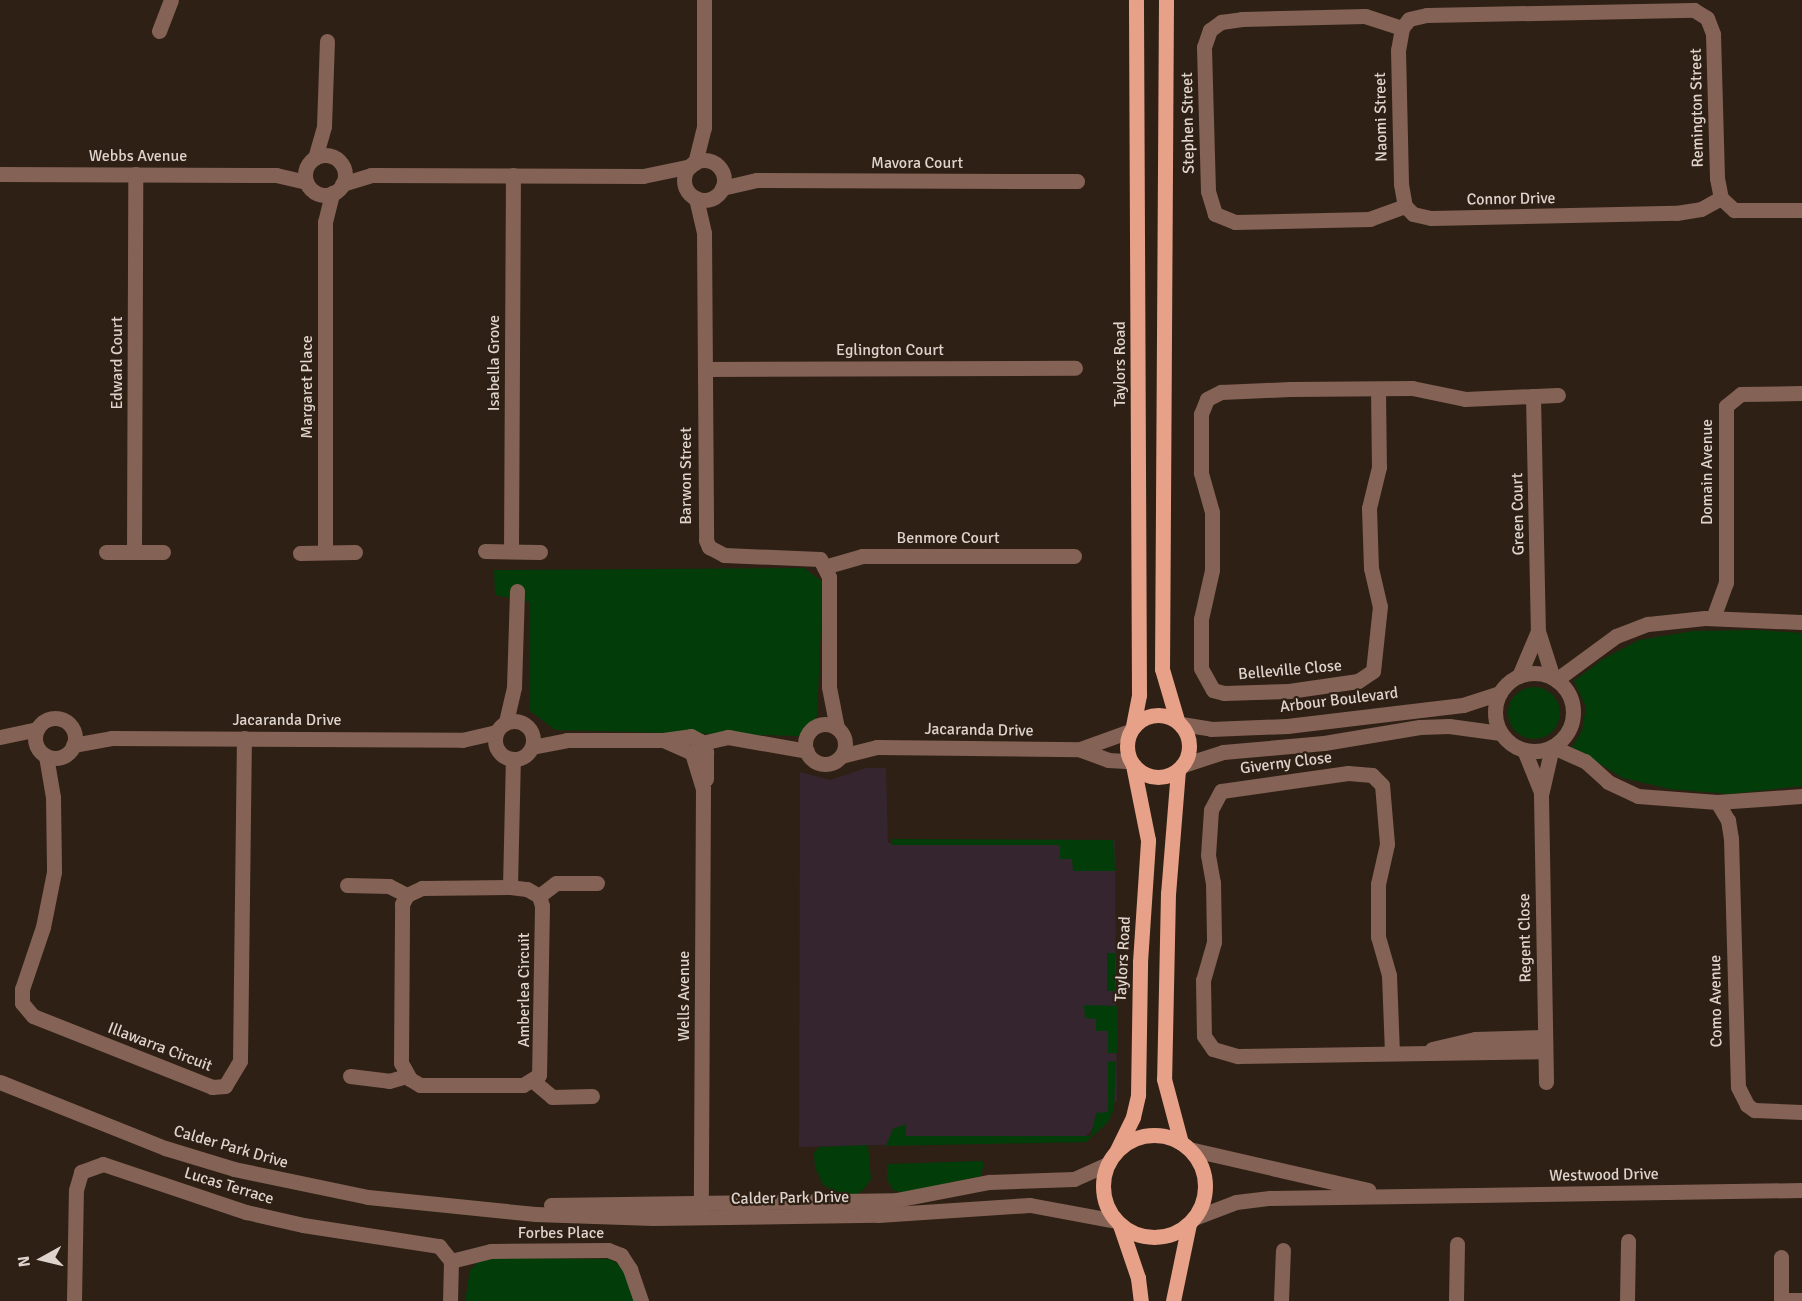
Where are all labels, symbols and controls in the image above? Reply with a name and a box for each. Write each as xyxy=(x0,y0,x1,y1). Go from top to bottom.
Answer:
street label: Remington Street xyxy=(1686,48,1708,168)
street label: Stephen Street xyxy=(1178,72,1198,174)
street label: Naomi Street xyxy=(1371,72,1391,162)
street label: Webbs Avenue xyxy=(89,146,187,166)
street label: Mavora Court xyxy=(871,153,963,173)
street label: Connor Drive xyxy=(1466,189,1556,209)
street label: Isabella Grove xyxy=(484,315,504,411)
street label: Edward Court xyxy=(107,316,127,410)
street label: Taylors Road xyxy=(1110,321,1130,407)
street label: Margaret Place xyxy=(297,335,317,439)
street label: Eglington Court xyxy=(836,340,944,360)
street label: Domain Avenue xyxy=(1697,419,1717,525)
street label: Barwon Street xyxy=(676,427,696,525)
street label: Green Court xyxy=(1508,473,1528,555)
street label: Benmore Court xyxy=(896,528,1000,548)
street label: Belleville Close xyxy=(1237,656,1343,684)
street label: Arbour Boulevard xyxy=(1279,683,1399,717)
street label: Jacaranda Drive xyxy=(233,710,341,730)
street label: Jacaranda Drive xyxy=(924,719,1034,741)
street label: Giverny Close xyxy=(1239,748,1333,778)
street label: Regent Close xyxy=(1515,893,1535,983)
street label: Taylors Road xyxy=(1111,916,1135,1002)
street label: Amberlea Circuit xyxy=(514,933,534,1047)
street label: Wells Avenue xyxy=(674,951,694,1041)
street label: Como Avenue xyxy=(1706,955,1726,1047)
street label: Illawarra Circuit xyxy=(105,1018,215,1076)
street label: Calder Park Drive xyxy=(172,1121,290,1173)
street label: Lucas Terrace xyxy=(182,1163,276,1209)
street label: Westwood Drive xyxy=(1549,1164,1659,1186)
street label: Calder Park Drive xyxy=(731,1187,849,1209)
street label: Forbes Place xyxy=(518,1223,604,1243)
north arrow xyxy=(12,1229,72,1289)
text: N xyxy=(13,1255,35,1268)

